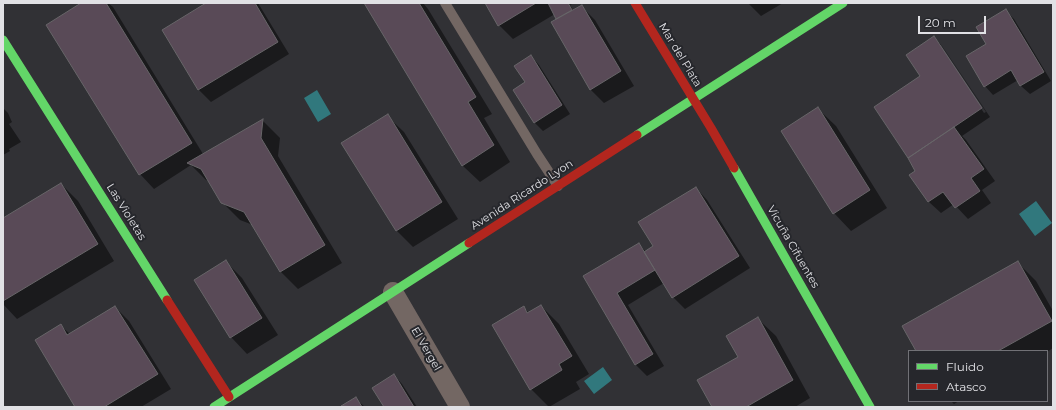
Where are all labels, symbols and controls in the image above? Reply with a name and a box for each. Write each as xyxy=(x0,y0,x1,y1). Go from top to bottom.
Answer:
scale bar xyxy=(920,8,988,34)
text: 20 m xyxy=(925,15,956,30)
street label: Mar del Plata xyxy=(656,21,704,89)
street label: Avenida Ricardo Lyon xyxy=(469,157,575,233)
street label: Las Violetas xyxy=(103,181,149,243)
street label: Vicuña Cifuentes xyxy=(764,203,822,291)
street label: El Vergel xyxy=(408,325,444,373)
legend xyxy=(908,350,1048,402)
text: Fluido xyxy=(946,359,984,374)
text: Atasco xyxy=(946,379,986,394)

